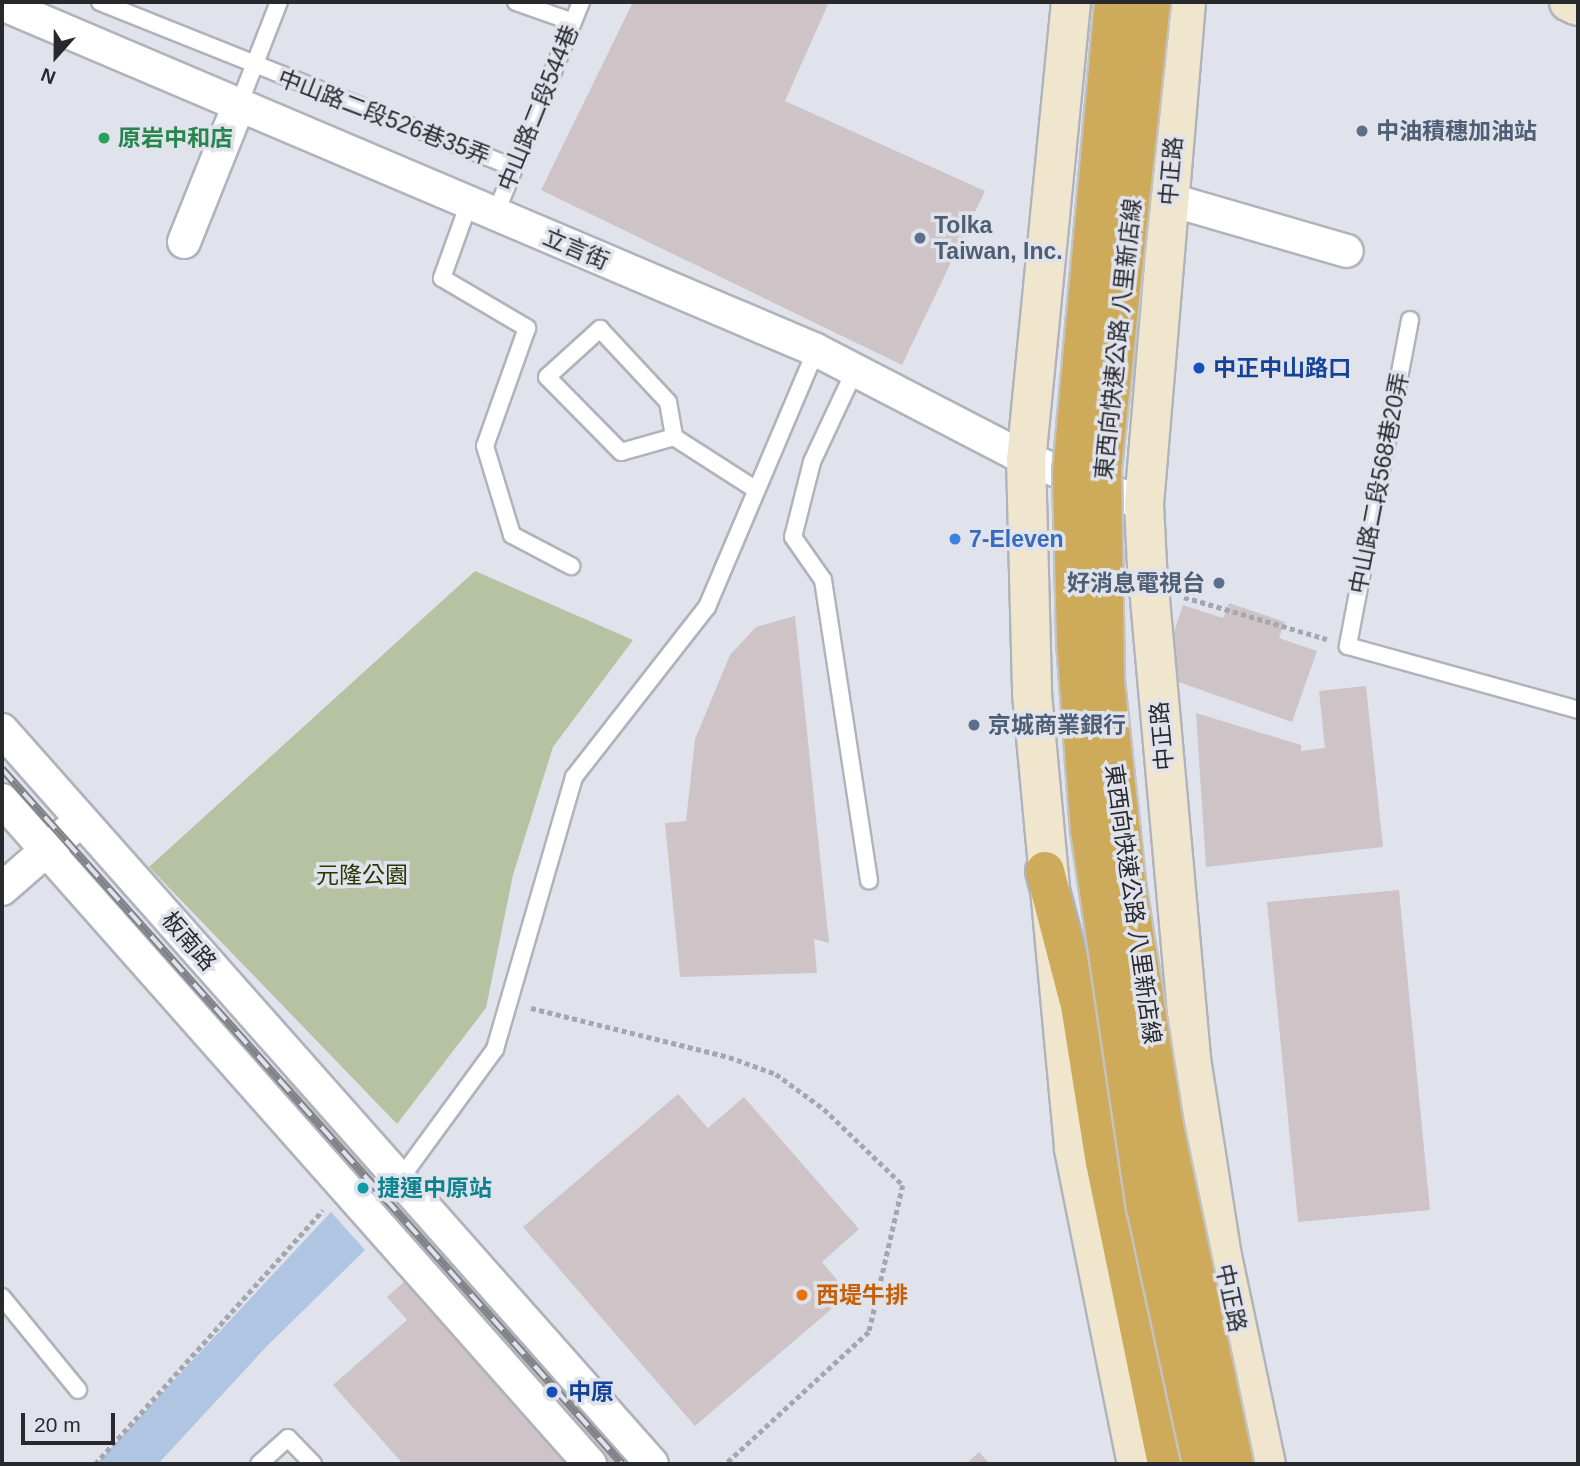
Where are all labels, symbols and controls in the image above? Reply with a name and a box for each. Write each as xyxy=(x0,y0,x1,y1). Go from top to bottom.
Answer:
north arrow xyxy=(21,21,91,91)
street label: 中山路二段544巷 xyxy=(492,21,584,195)
text: N xyxy=(38,64,58,88)
street label: 中山路二段526巷35弄 xyxy=(274,64,494,170)
place label: 中油積穗加油站 xyxy=(1376,117,1537,145)
marker: 中油積穗加油站 xyxy=(1354,123,1370,139)
place label: 原岩中和店 xyxy=(118,124,233,152)
marker: 原岩中和店 xyxy=(96,130,112,146)
street label: 中正路 xyxy=(1154,135,1188,207)
street label: 東西向快速公路 八里新店線 xyxy=(1090,197,1146,481)
place label: Tolka Taiwan, Inc. xyxy=(934,211,1063,265)
street label: 立言街 xyxy=(539,223,613,275)
marker: Tolka Taiwan, Inc. xyxy=(912,230,928,246)
place label: 中正中山路口 xyxy=(1213,354,1351,382)
marker: 中正中山路口 xyxy=(1191,360,1207,376)
street label: 中山路二段568巷20弄 xyxy=(1344,370,1414,596)
place label: 7-Eleven xyxy=(969,525,1064,553)
marker: 7-Eleven xyxy=(947,531,963,547)
place label: 好消息電視台 xyxy=(1067,569,1205,597)
marker: 好消息電視台 xyxy=(1211,575,1227,591)
street label: 中正路 xyxy=(1145,700,1179,772)
place label: 京城商業銀行 xyxy=(988,711,1126,739)
marker: 京城商業銀行 xyxy=(966,717,982,733)
street label: 東西向快速公路 八里新店線 xyxy=(1100,762,1166,1046)
park label: 元隆公園 xyxy=(316,861,408,889)
street label: 板南路 xyxy=(156,906,222,976)
place label: 捷運中原站 xyxy=(377,1174,492,1202)
marker: 捷運中原站 xyxy=(355,1180,371,1196)
street label: 中正路 xyxy=(1210,1261,1252,1335)
place label: 西堤牛排 xyxy=(816,1281,908,1309)
marker: 西堤牛排 xyxy=(794,1287,810,1303)
place label: 中原 xyxy=(568,1378,614,1406)
marker: 中原 xyxy=(542,1382,562,1402)
scale bar xyxy=(24,1400,119,1444)
text: 20 m xyxy=(34,1413,81,1436)

